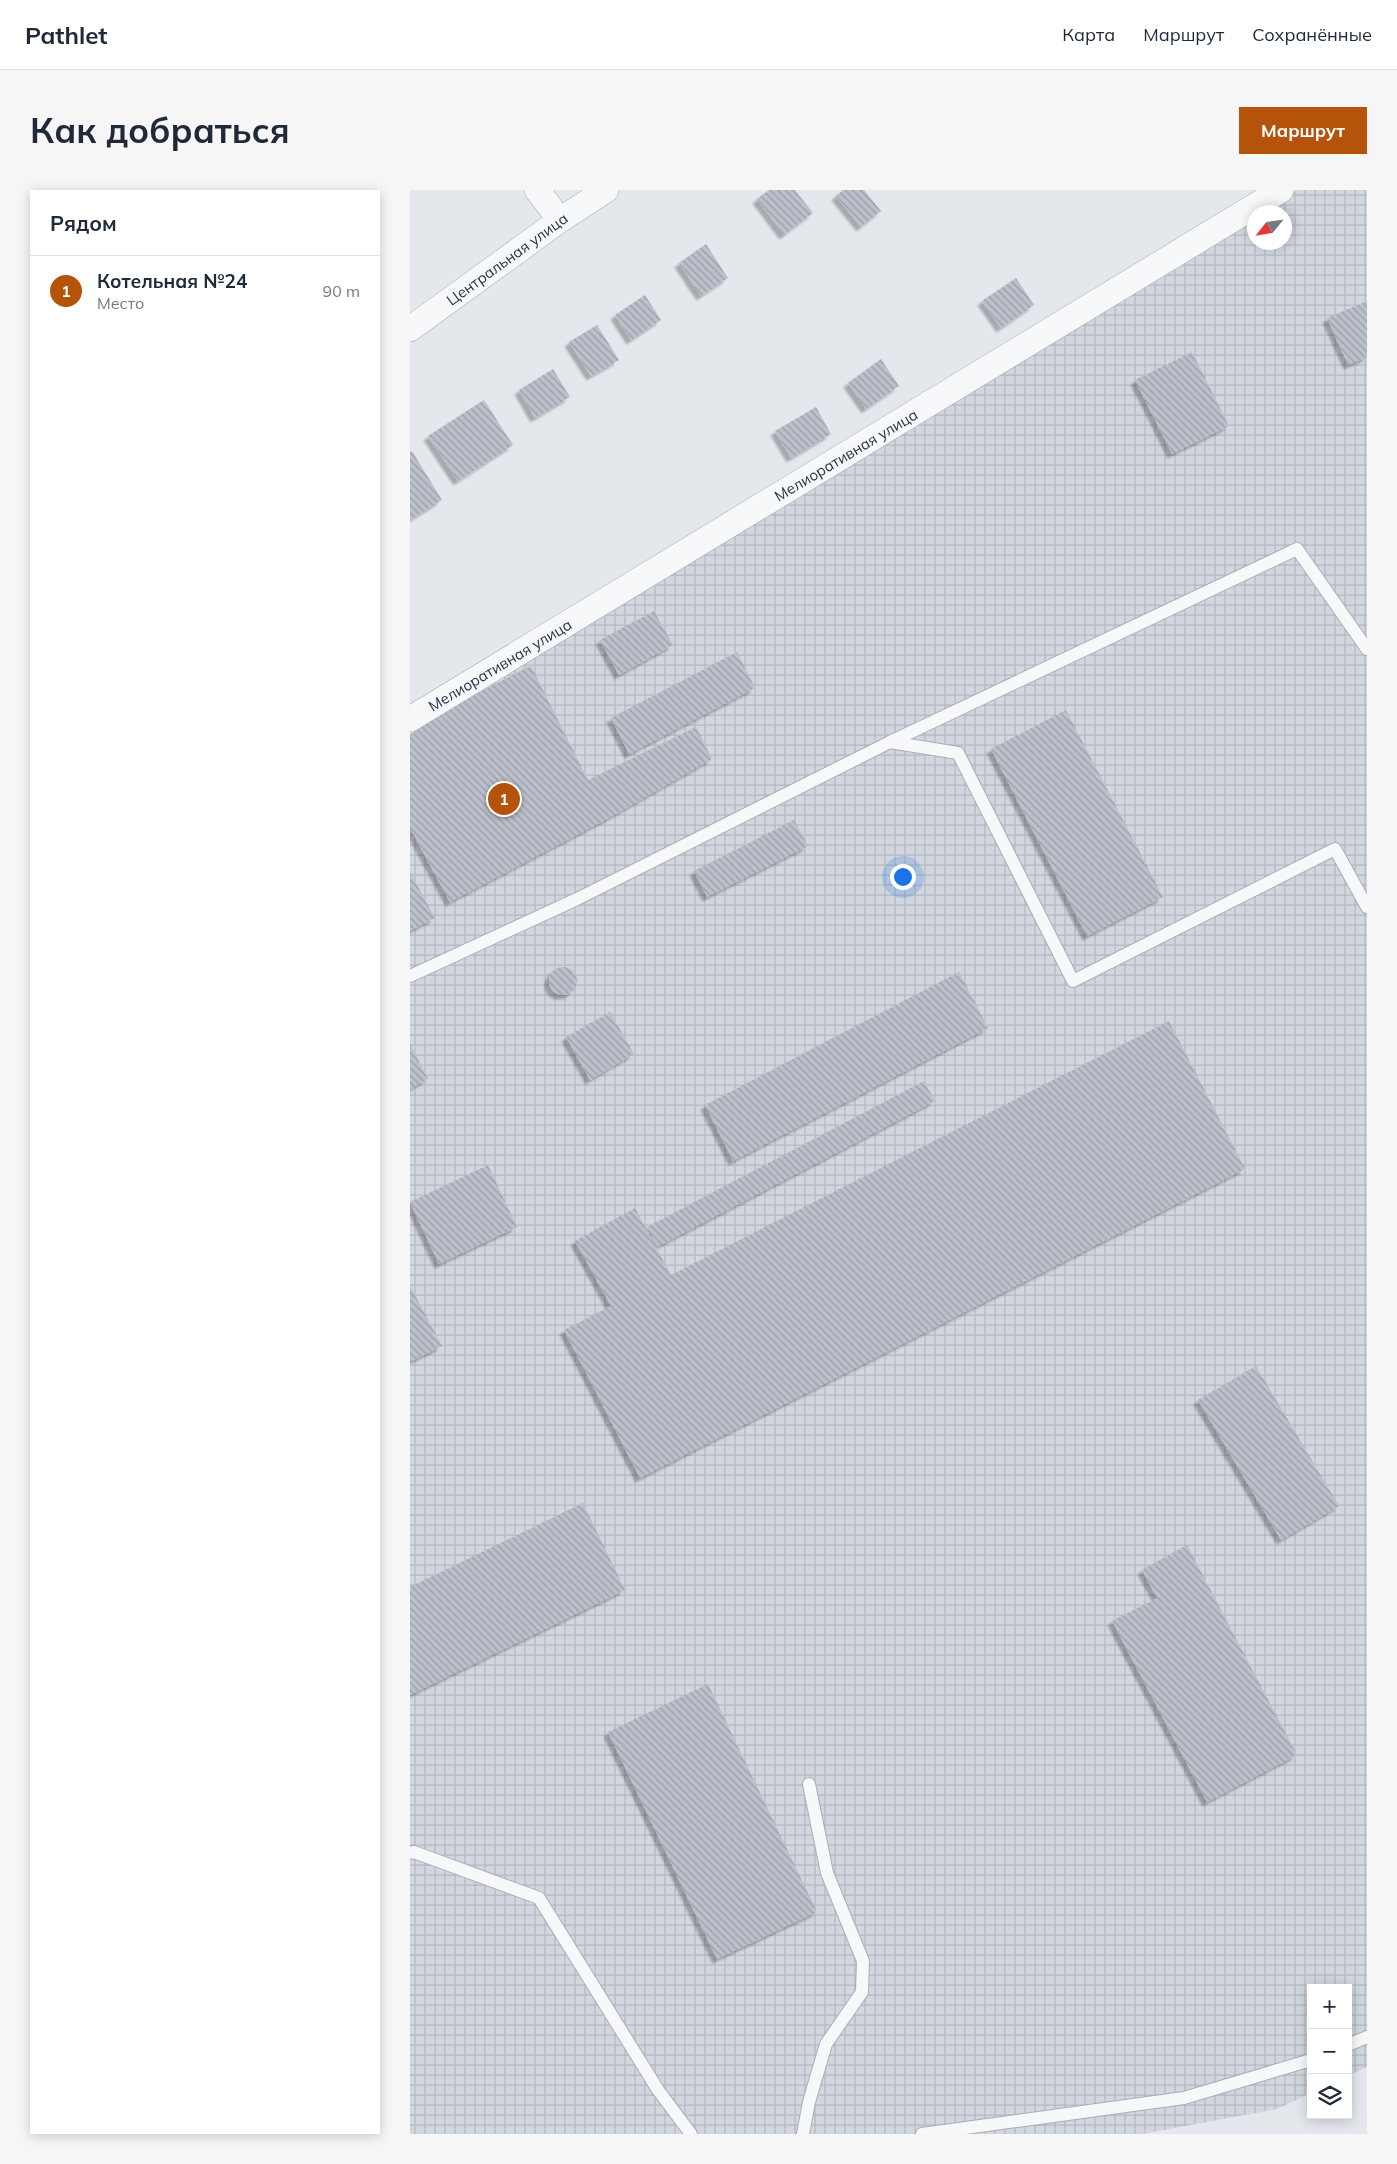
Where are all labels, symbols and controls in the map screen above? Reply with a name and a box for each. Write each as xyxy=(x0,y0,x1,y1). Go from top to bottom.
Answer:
text: Pathlet xyxy=(25,20,107,50)
text: Карта xyxy=(1062,23,1115,46)
text: Маршрут xyxy=(1143,23,1224,46)
text: Сохранённые xyxy=(1252,23,1372,46)
button: Маршрут xyxy=(1239,107,1367,154)
text: Как добраться xyxy=(30,108,290,152)
north arrow xyxy=(1247,205,1292,250)
street label: Центральная улица xyxy=(443,209,571,309)
text: Рядом xyxy=(50,210,117,236)
text: Котельная №24 xyxy=(97,269,247,293)
text: 1 xyxy=(61,281,71,301)
text: 90 m xyxy=(323,281,360,301)
text: Место xyxy=(97,293,144,313)
street label: Мелиоративная улица xyxy=(771,405,921,505)
street label: Мелиоративная улица xyxy=(425,615,575,715)
pin: 1 xyxy=(488,780,520,818)
your location xyxy=(890,864,916,890)
map controls xyxy=(1307,1984,1352,2119)
button: + xyxy=(1307,1984,1352,2029)
button: − xyxy=(1307,2029,1352,2074)
button: layers xyxy=(1307,2074,1352,2119)

